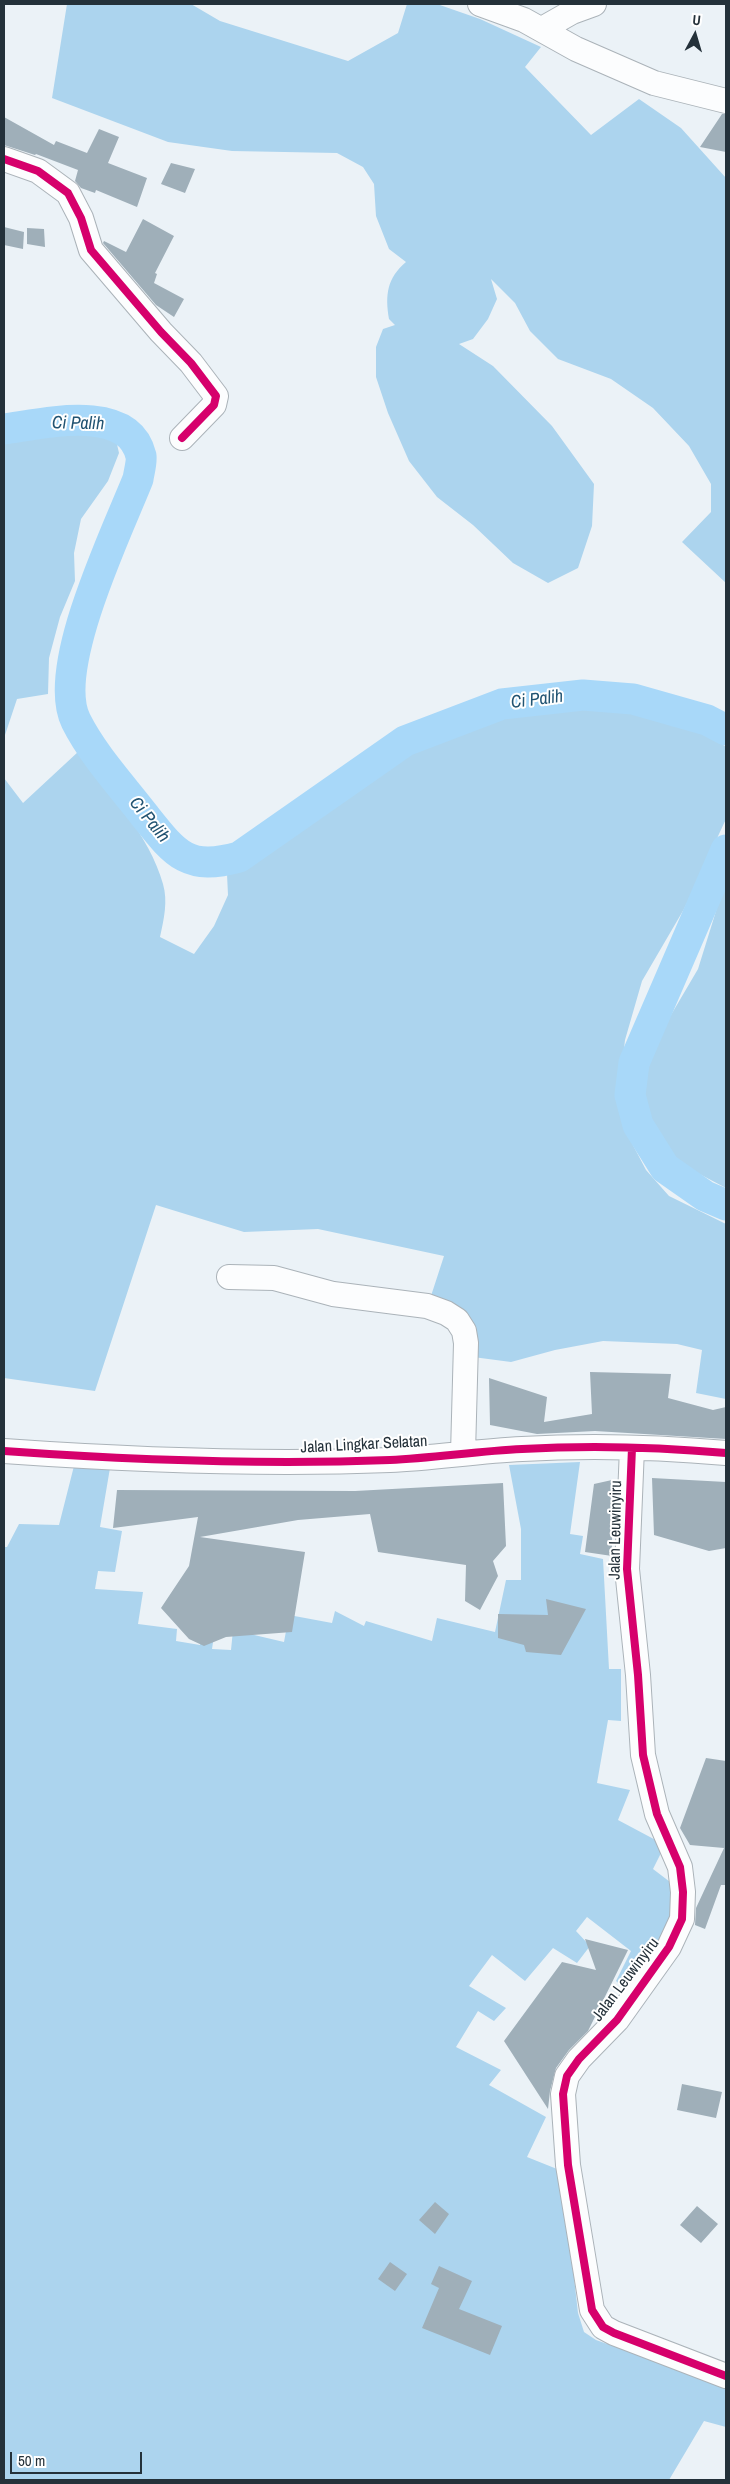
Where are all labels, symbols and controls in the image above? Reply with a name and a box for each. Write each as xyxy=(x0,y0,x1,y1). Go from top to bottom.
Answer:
north arrow xyxy=(670,10,720,60)
text: U xyxy=(691,11,702,29)
water label: Ci Palih xyxy=(52,413,104,435)
water label: Ci Palih xyxy=(510,686,564,714)
water label: Ci Palih xyxy=(124,793,174,847)
street label: Jalan Lingkar Selatan xyxy=(300,1432,428,1458)
street label: Jalan Leuwinyiru xyxy=(606,1480,626,1580)
street label: Jalan Leuwinyiru xyxy=(588,1935,664,2025)
scale bar xyxy=(12,2442,145,2474)
text: 50 m xyxy=(18,2450,45,2471)

